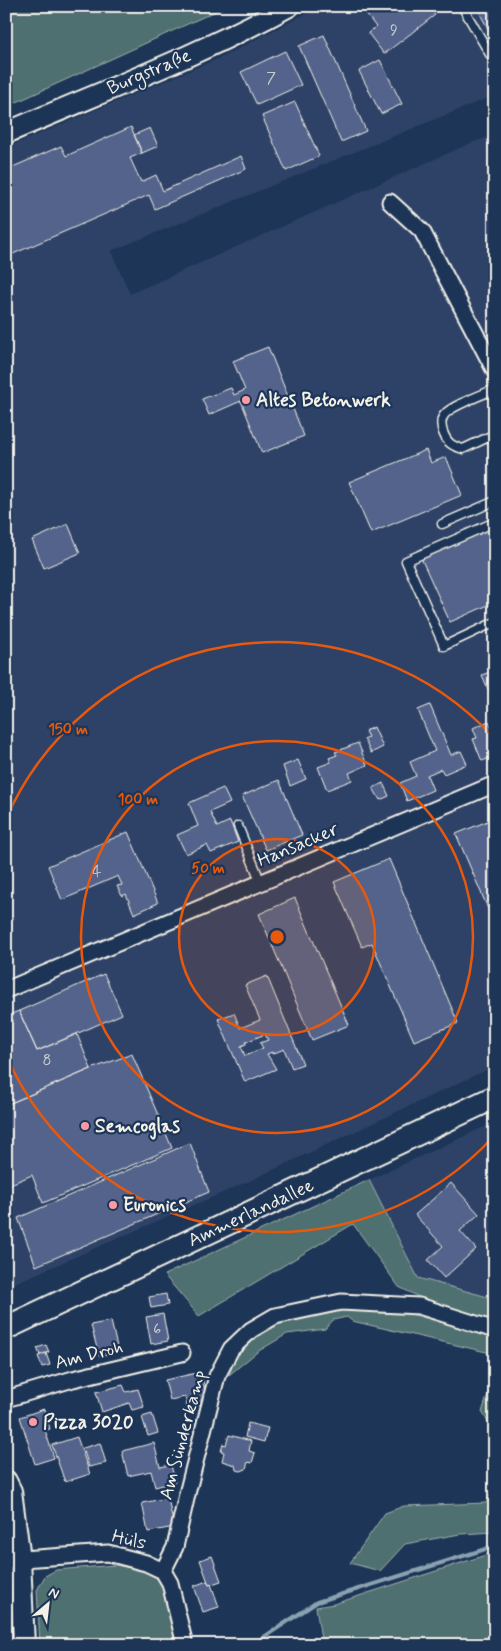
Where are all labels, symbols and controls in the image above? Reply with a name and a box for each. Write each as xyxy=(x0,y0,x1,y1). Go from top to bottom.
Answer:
house number: 9 xyxy=(390,20,398,41)
street label: Burgstraße xyxy=(103,43,196,103)
house number: 7 xyxy=(266,68,276,89)
place label: Altes Betonwerk xyxy=(256,388,391,413)
marker: Altes Betonwerk xyxy=(240,394,252,406)
text: 150 m xyxy=(48,720,88,740)
text: 100 m xyxy=(118,790,158,810)
street label: Hansacker xyxy=(254,817,343,873)
text: 50 m xyxy=(191,859,225,879)
house number: 4 xyxy=(92,861,102,882)
centre of rings xyxy=(268,928,286,946)
house number: 8 xyxy=(42,1050,52,1071)
place label: Semcoglas xyxy=(95,1114,181,1140)
marker: Semcoglas xyxy=(79,1120,91,1132)
street label: Ammerlandallee xyxy=(184,1173,318,1253)
place label: Euronics xyxy=(123,1193,186,1218)
marker: Euronics xyxy=(107,1199,119,1211)
house number: 6 xyxy=(153,1319,161,1340)
street label: Am Droh xyxy=(52,1334,126,1376)
street label: Am Sünderkamp xyxy=(154,1367,212,1503)
place label: Pizza 3020 xyxy=(43,1410,134,1435)
marker: Pizza 3020 xyxy=(27,1416,39,1428)
street label: Hüls xyxy=(110,1524,148,1556)
north arrow xyxy=(22,1578,72,1628)
text: N xyxy=(45,1583,62,1604)

